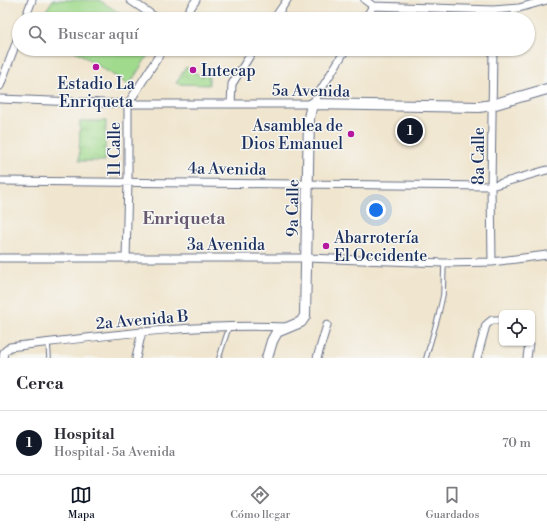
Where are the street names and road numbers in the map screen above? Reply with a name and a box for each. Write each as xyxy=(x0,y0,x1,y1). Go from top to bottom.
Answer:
street label: 5a Avenida xyxy=(272,80,351,102)
street label: 11 Calle xyxy=(105,122,125,176)
street label: 8a Calle xyxy=(469,127,489,185)
street label: 4a Avenida xyxy=(187,158,268,180)
street label: 9a Calle xyxy=(282,179,304,237)
street label: 3a Avenida xyxy=(187,235,266,255)
street label: 2a Avenida B xyxy=(95,306,189,334)

